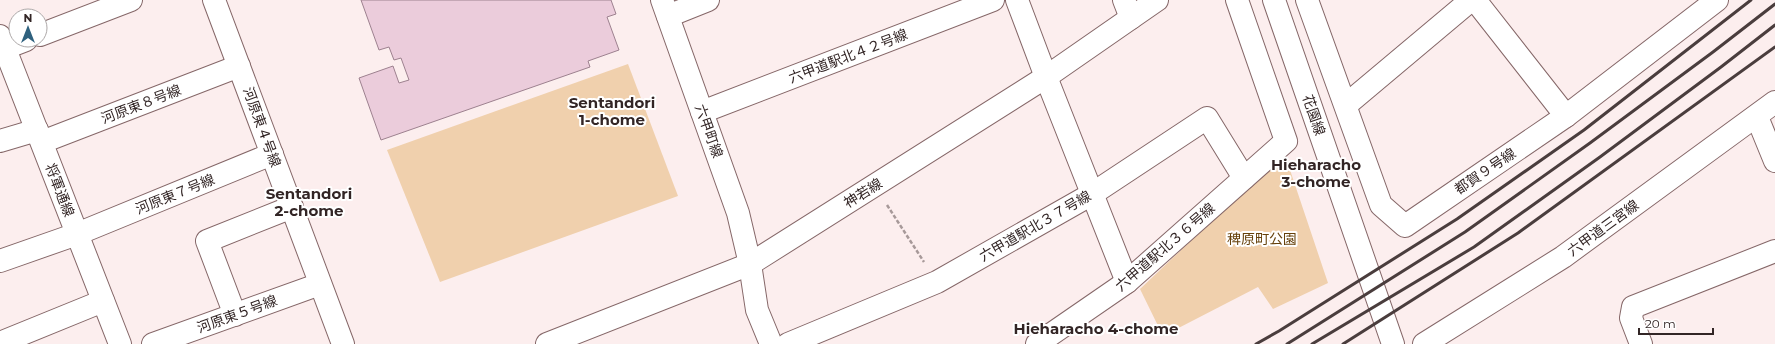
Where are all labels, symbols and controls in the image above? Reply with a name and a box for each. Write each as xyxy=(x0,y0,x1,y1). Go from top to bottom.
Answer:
north arrow xyxy=(8,8,48,48)
text: N xyxy=(24,11,32,25)
street label: 六甲道駅北４２号線 xyxy=(786,25,910,87)
street label: 河原東８号線 xyxy=(99,81,183,127)
street label: 河原東４号線 xyxy=(239,84,285,170)
street label: 花園線 xyxy=(1299,92,1329,138)
district label: Sentandori 1-chome xyxy=(569,93,655,129)
street label: 六甲町線 xyxy=(691,102,727,160)
street label: 都賀９号線 xyxy=(1451,144,1519,198)
district label: Hieharacho 3-chome xyxy=(1271,155,1361,191)
street label: 将軍通線 xyxy=(42,161,78,219)
street label: 河原東７号線 xyxy=(133,170,217,218)
street label: 神若線 xyxy=(840,174,886,212)
district label: Sentandori 2-chome xyxy=(266,184,352,220)
street label: 六甲道駅北３７号線 xyxy=(976,187,1094,265)
street label: 六甲道三宮線 xyxy=(1564,196,1642,260)
street label: 六甲道駅北３６号線 xyxy=(1112,199,1218,295)
park label: 稗原町公園 xyxy=(1227,230,1297,248)
street label: 河原東５号線 xyxy=(194,291,280,337)
scale bar xyxy=(1639,310,1713,336)
text: 20 m xyxy=(1645,316,1676,331)
district label: Hieharacho 4-chome xyxy=(1014,319,1178,338)

